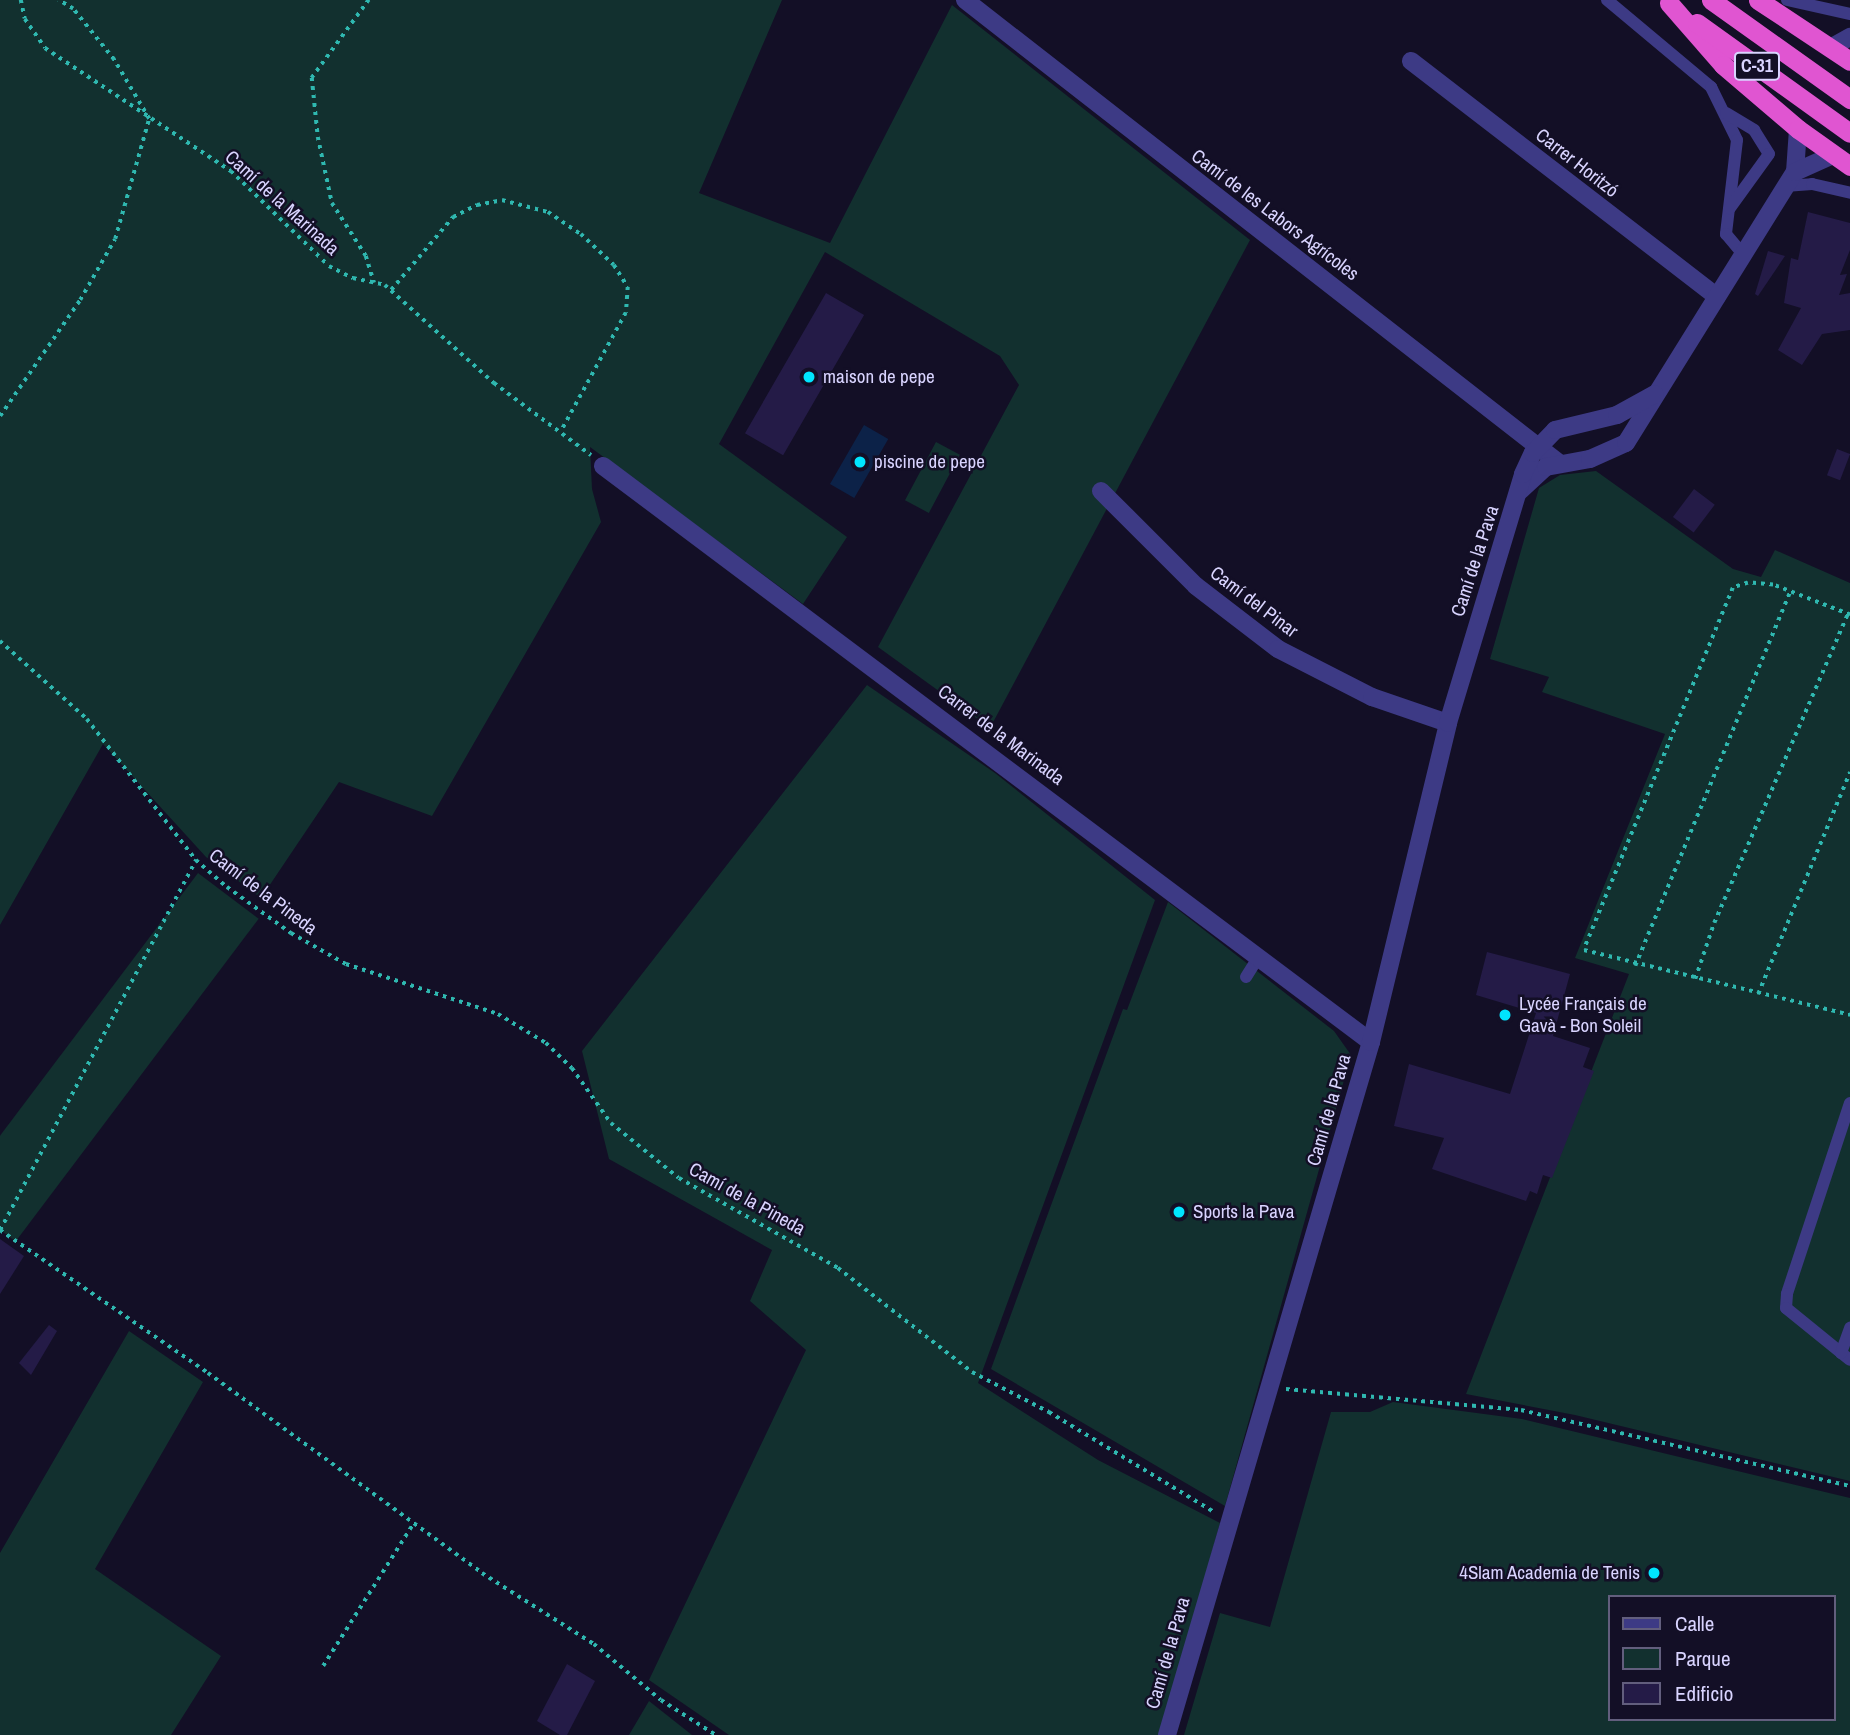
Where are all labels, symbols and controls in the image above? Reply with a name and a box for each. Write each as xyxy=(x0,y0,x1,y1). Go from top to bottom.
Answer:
road number: C-31 xyxy=(1732,52,1782,80)
street label: Carrer Horitzó xyxy=(1531,124,1623,202)
street label: Camí de les Labors Agrícoles xyxy=(1187,144,1363,286)
street label: Camí de la Marinada xyxy=(220,146,344,260)
place label: maison de pepe xyxy=(823,366,935,388)
marker: maison de pepe xyxy=(801,369,817,385)
place label: piscine de pepe xyxy=(874,451,985,473)
marker: piscine de pepe xyxy=(852,454,868,470)
street label: Camí de la Pava xyxy=(1446,503,1504,619)
street label: Camí del Pinar xyxy=(1206,562,1302,642)
street label: Carrer de la Marinada xyxy=(933,680,1069,790)
street label: Camí de la Pineda xyxy=(205,844,321,940)
place label: Lycée Français de Gavà - Bon Soleil xyxy=(1519,993,1647,1037)
marker: Lycée Français de Gavà - Bon Soleil xyxy=(1497,1007,1513,1023)
street label: Camí de la Pava xyxy=(1302,1051,1356,1169)
street label: Camí de la Pineda xyxy=(685,1158,809,1240)
place label: Sports la Pava xyxy=(1193,1201,1294,1223)
marker: Sports la Pava xyxy=(1171,1204,1187,1220)
place label: 4Slam Academia de Tenis xyxy=(1458,1562,1640,1584)
marker: 4Slam Academia de Tenis xyxy=(1646,1565,1662,1581)
street label: Camí de la Pava xyxy=(1141,1594,1195,1712)
legend xyxy=(1608,1595,1836,1721)
text: Calle xyxy=(1675,1609,1714,1638)
text: Parque xyxy=(1675,1644,1731,1673)
text: Edificio xyxy=(1675,1679,1733,1708)

